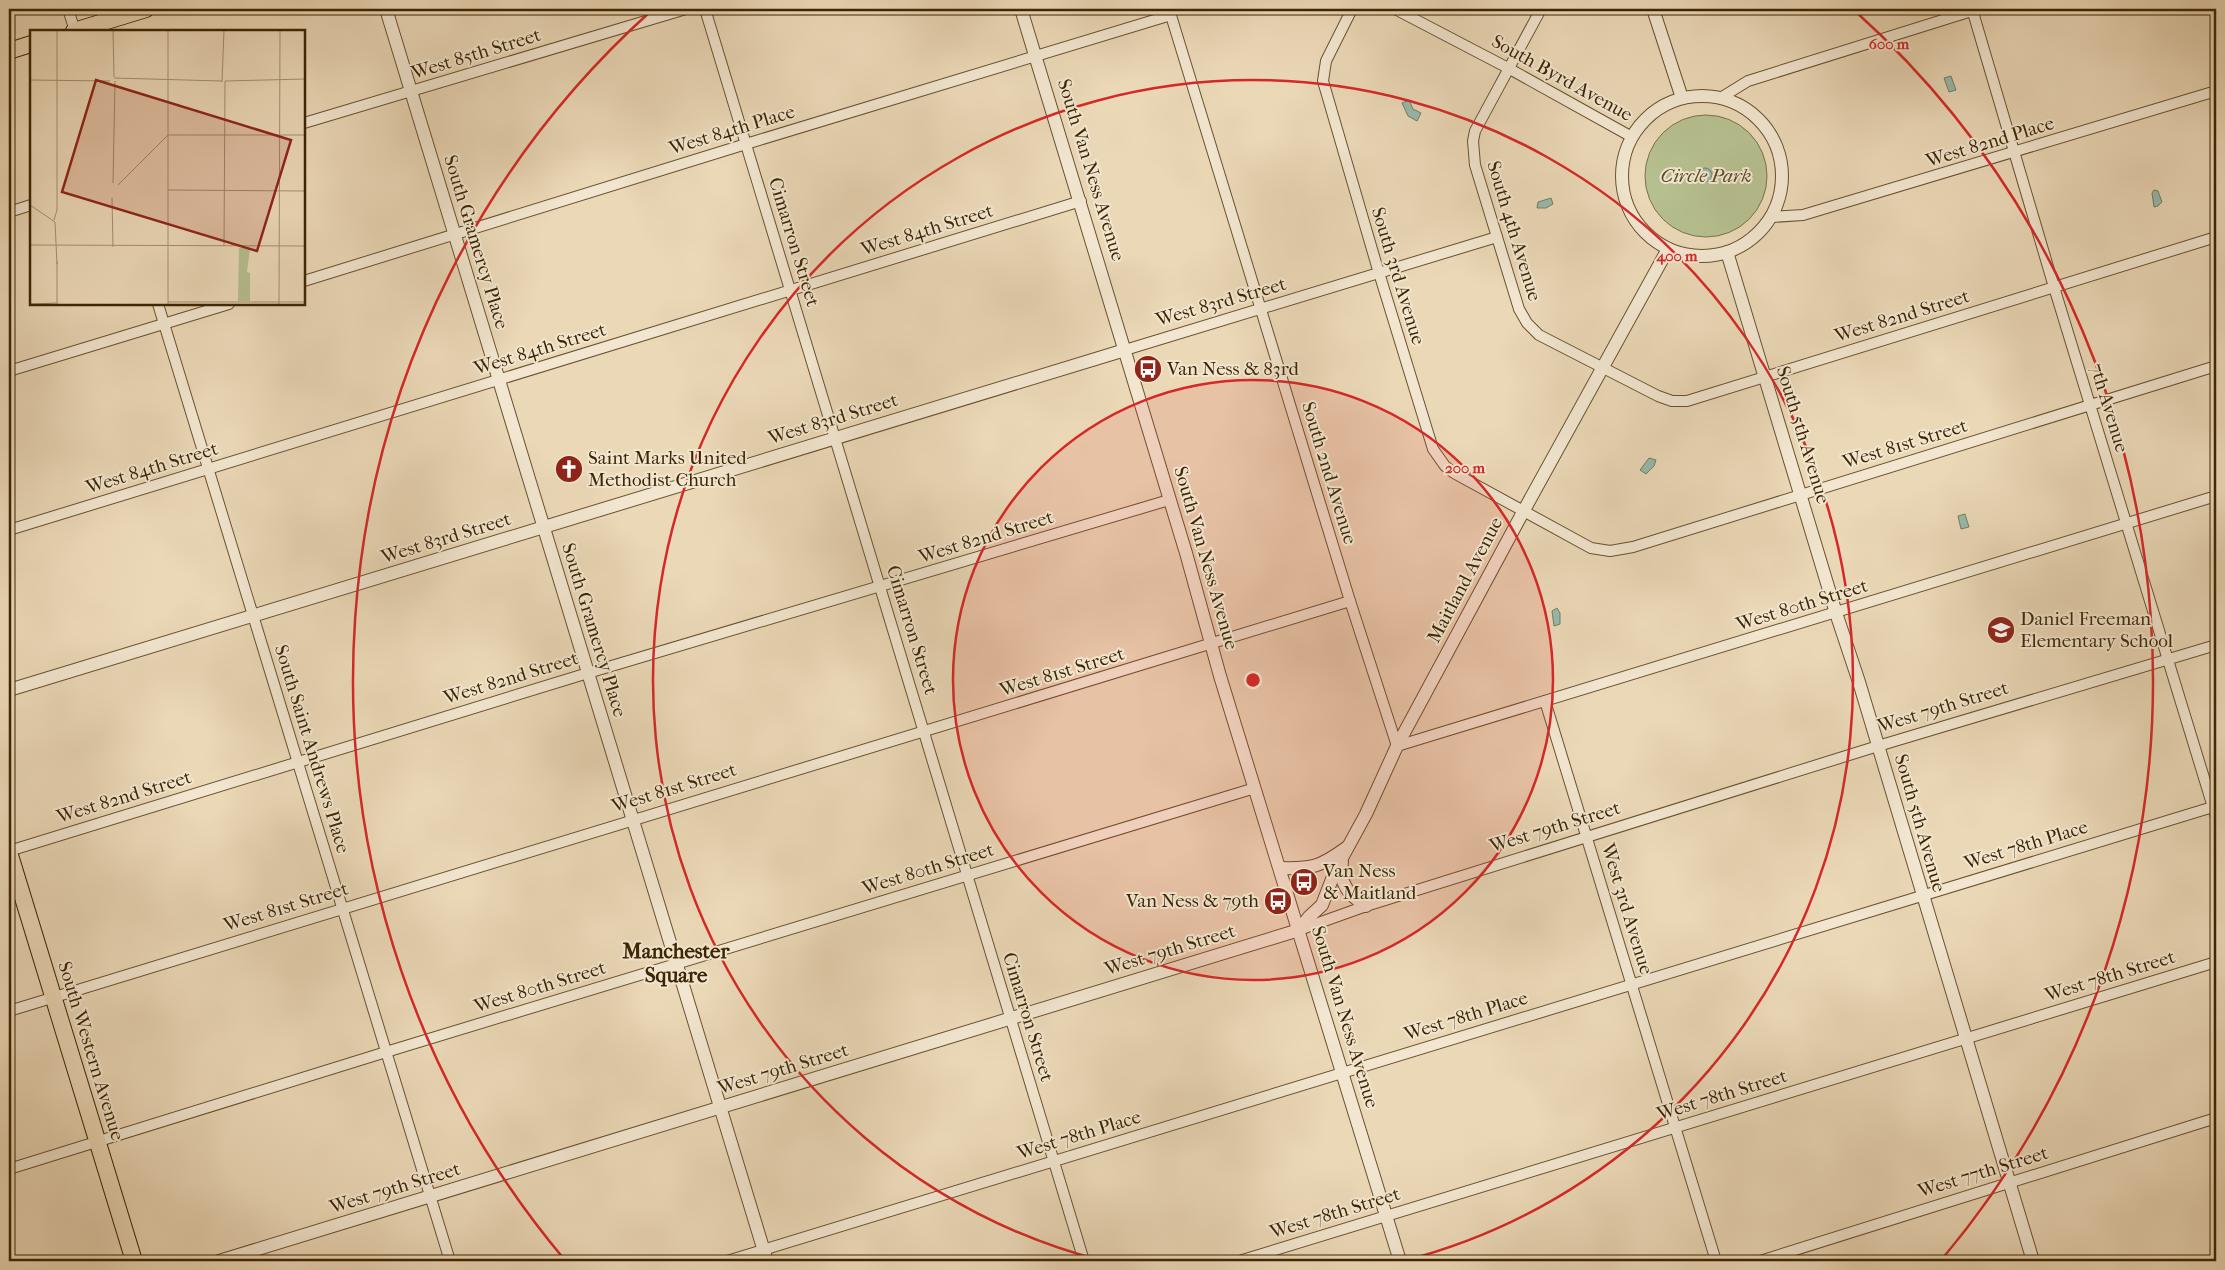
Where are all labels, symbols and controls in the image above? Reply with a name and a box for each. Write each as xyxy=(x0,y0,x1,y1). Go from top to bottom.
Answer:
street label: West 85th Street xyxy=(408,24,544,84)
inset map xyxy=(30,30,305,305)
street label: South Byrd Avenue xyxy=(1488,30,1636,126)
text: 600 m xyxy=(1869,35,1910,53)
street label: South Van Ness Avenue xyxy=(1053,76,1129,264)
street label: West 84th Place xyxy=(666,100,797,160)
street label: West 82nd Place xyxy=(1922,112,2057,172)
street label: South Gramercy Place xyxy=(439,152,513,332)
street label: South 4th Avenue xyxy=(1482,158,1546,304)
park label: Circle Park xyxy=(1661,165,1751,187)
street label: Cimarron Street xyxy=(764,175,824,309)
street label: West 84th Street xyxy=(857,199,996,261)
street label: South 3rd Avenue xyxy=(1367,204,1429,348)
text: 400 m xyxy=(1655,247,1698,265)
street label: West 83rd Street xyxy=(1152,273,1289,331)
street label: West 82nd Street xyxy=(1831,285,1972,347)
street label: West 84th Street xyxy=(470,318,609,380)
bus stop icon: Van Ness & 83rd xyxy=(1133,354,1163,384)
place label: Van Ness & 83rd xyxy=(1166,358,1299,380)
street label: 7th Avenue xyxy=(2085,361,2133,455)
street label: South 5th Avenue xyxy=(1772,364,1834,506)
street label: West 83rd Street xyxy=(765,389,901,449)
street label: South 2nd Avenue xyxy=(1297,399,1361,547)
street label: West 81st Street xyxy=(1839,415,1970,474)
street label: West 84th Street xyxy=(82,437,221,499)
place label: Saint Marks United Methodist Church xyxy=(588,447,747,491)
church icon: Saint Marks United Methodist Church xyxy=(554,454,584,484)
text: 200 m xyxy=(1445,459,1485,477)
street label: South Van Ness Avenue xyxy=(1169,464,1243,652)
street label: West 82nd Street xyxy=(915,506,1056,568)
street label: West 83rd Street xyxy=(378,508,514,568)
street label: Maitland Avenue xyxy=(1423,513,1507,647)
street label: South Gramercy Place xyxy=(557,540,631,720)
street label: Cimarron Street xyxy=(882,563,942,697)
street label: West 80th Street xyxy=(1733,574,1871,636)
place label: Daniel Freeman Elementary School xyxy=(2020,608,2173,652)
school or university icon: Daniel Freeman Elementary School xyxy=(1986,615,2016,645)
street label: South Saint Andrews Place xyxy=(270,642,354,856)
street label: West 81st Street xyxy=(996,643,1127,702)
street label: West 82nd Street xyxy=(440,647,581,709)
centre of rings xyxy=(1244,671,1262,689)
street label: West 79th Street xyxy=(1874,677,2011,738)
street label: South 5th Avenue xyxy=(1890,751,1950,895)
street label: West 81st Street xyxy=(608,759,739,818)
street label: West 82nd Street xyxy=(53,766,194,828)
street label: West 79th Street xyxy=(1486,797,1623,858)
street label: West 78th Place xyxy=(1961,816,2091,875)
street label: West 80th Street xyxy=(859,838,997,900)
street label: West 3rd Avenue xyxy=(1596,840,1657,977)
place label: Van Ness & Maitland xyxy=(1322,860,1417,904)
bus stop icon: Van Ness & Maitland xyxy=(1289,867,1319,897)
street label: West 81st Street xyxy=(220,878,351,937)
bus stop icon: Van Ness & 79th xyxy=(1263,886,1293,916)
place label: Van Ness & 79th xyxy=(1125,890,1259,912)
street label: West 79th Street xyxy=(1101,920,1238,981)
street label: South Van Ness Avenue xyxy=(1307,923,1383,1111)
district label: Manchester Square xyxy=(622,939,730,987)
street label: West 78th Street xyxy=(2041,946,2178,1007)
street label: Cimarron Street xyxy=(998,950,1058,1084)
street label: West 80th Street xyxy=(471,956,609,1018)
street label: South Western Avenue xyxy=(53,959,129,1143)
street label: West 78th Place xyxy=(1401,987,1531,1046)
street label: West 79th Street xyxy=(714,1039,851,1100)
street label: West 78th Street xyxy=(1653,1065,1790,1126)
street label: West 78th Place xyxy=(1014,1106,1144,1165)
street label: West 77th Street xyxy=(1914,1142,2051,1202)
street label: West 79th Street xyxy=(326,1158,463,1219)
street label: West 78th Street xyxy=(1266,1183,1403,1244)

